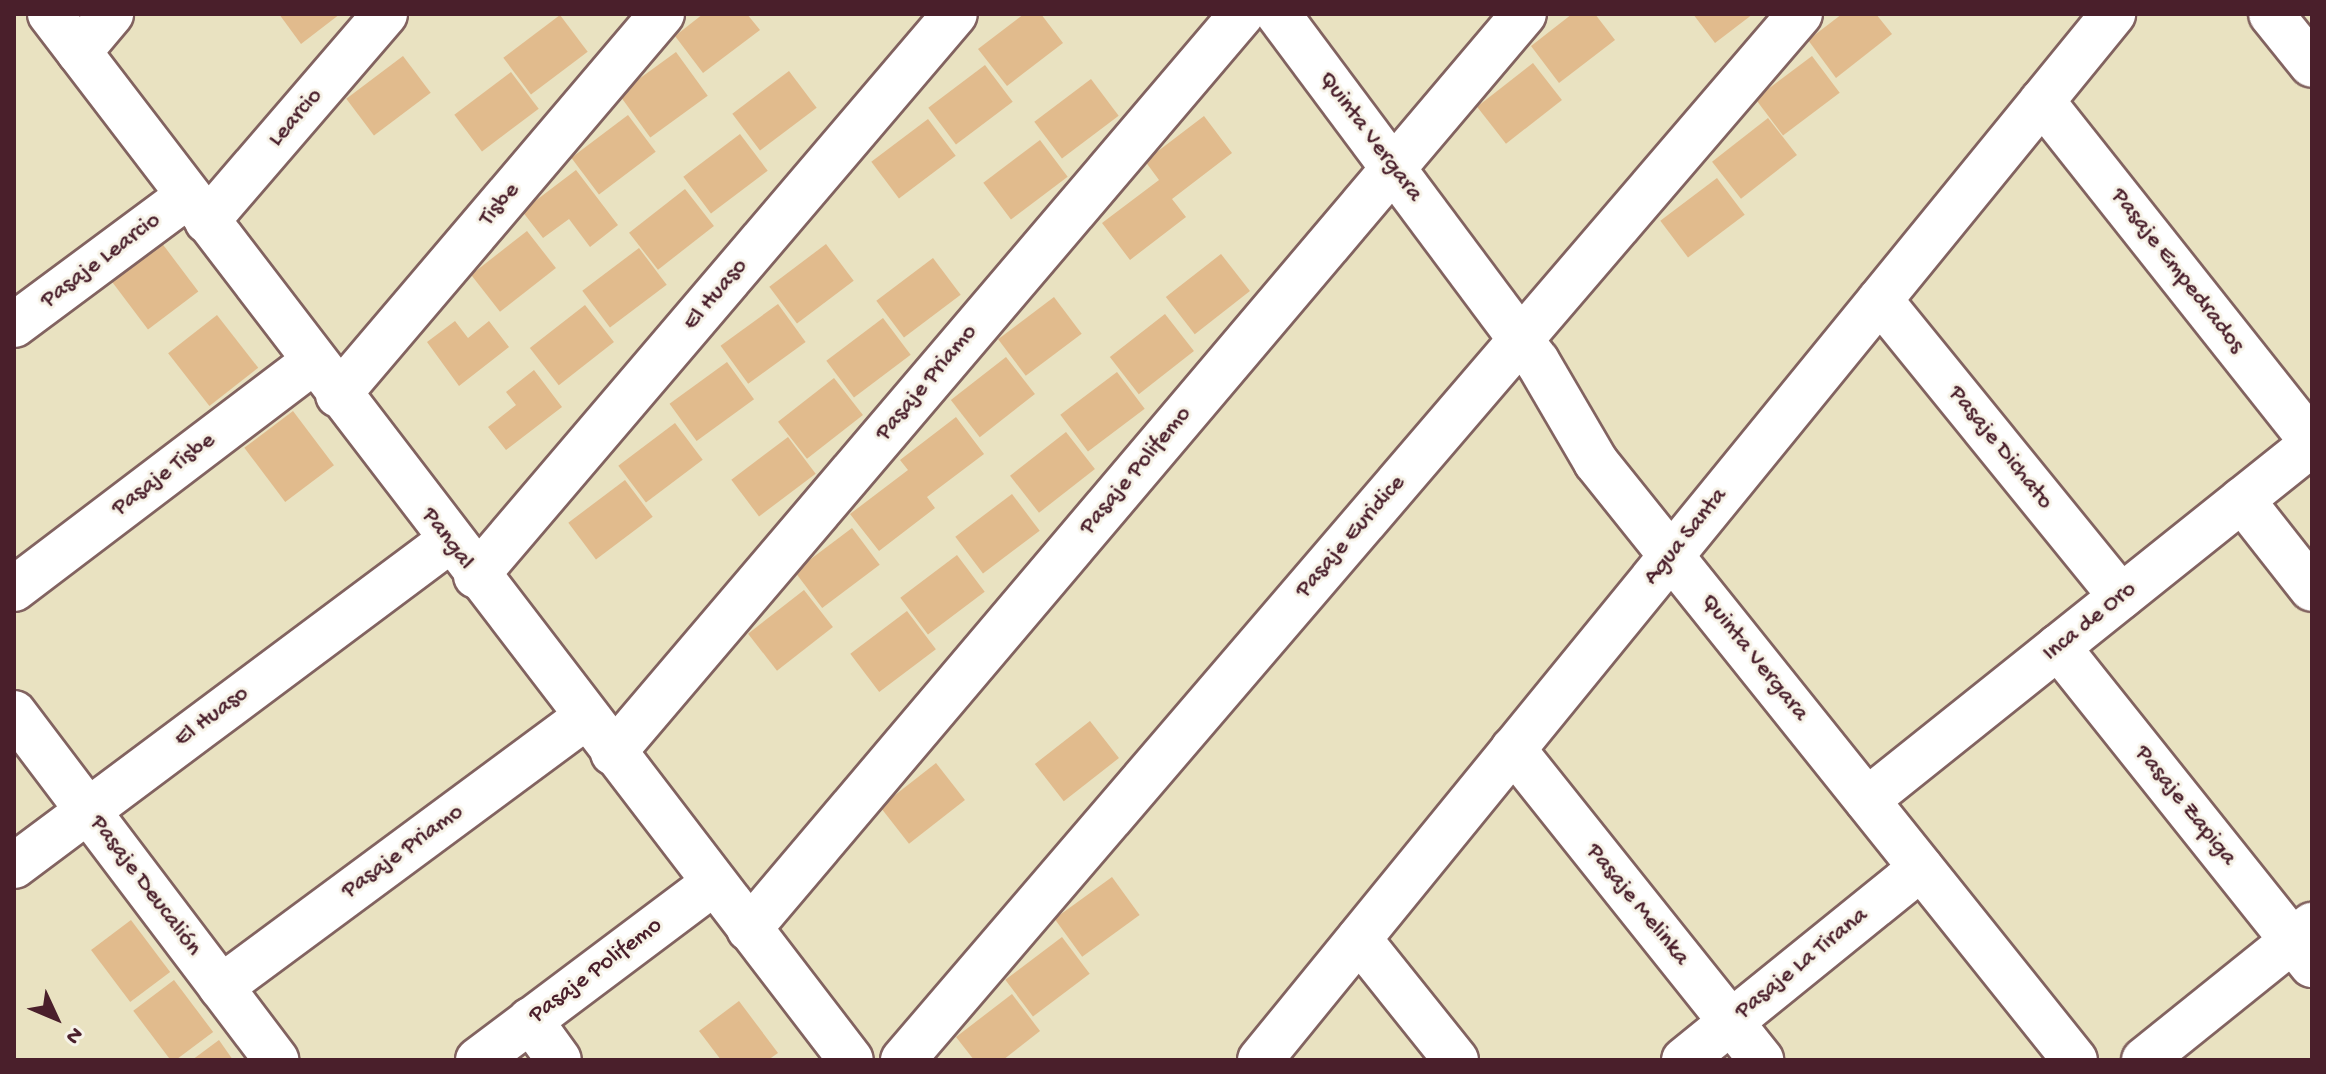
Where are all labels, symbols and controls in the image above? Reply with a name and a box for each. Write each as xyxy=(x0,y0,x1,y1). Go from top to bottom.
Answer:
street label: Quinta Vergara xyxy=(1312,66,1428,208)
street label: Learcio xyxy=(263,83,329,153)
street label: Tisbe xyxy=(473,177,527,233)
street label: Pasaje Empedrados xyxy=(2104,183,2250,359)
street label: Pasaje Learcio xyxy=(35,207,167,315)
street label: El Huaso xyxy=(677,253,755,337)
street label: Pasaje Priamo xyxy=(870,319,984,447)
street label: Pasaje Dichato xyxy=(1941,380,2059,516)
street label: Pasaje Polifemo xyxy=(1074,401,1198,541)
street label: Pasaje Tisbe xyxy=(107,427,221,523)
street label: Pasaje Euridice xyxy=(1290,470,1412,604)
street label: Agua Santa xyxy=(1638,482,1734,592)
street label: Pangal xyxy=(414,502,480,576)
street label: Inca de Oro xyxy=(2037,576,2143,668)
street label: Quinta Vergara xyxy=(1694,588,1814,728)
street label: El Huaso xyxy=(169,680,255,754)
street label: Pasaje Zapiga xyxy=(2128,740,2242,872)
street label: Pasaje Priamo xyxy=(336,798,470,906)
street label: Pasaje Deucalión xyxy=(83,810,207,962)
street label: Pasaje Melinka xyxy=(1579,838,1695,972)
street label: Pasaje La Tirana xyxy=(1730,902,1874,1026)
street label: Pasaje Polifemo xyxy=(524,912,668,1030)
north arrow xyxy=(16,978,96,1058)
text: N xyxy=(59,1020,88,1049)

